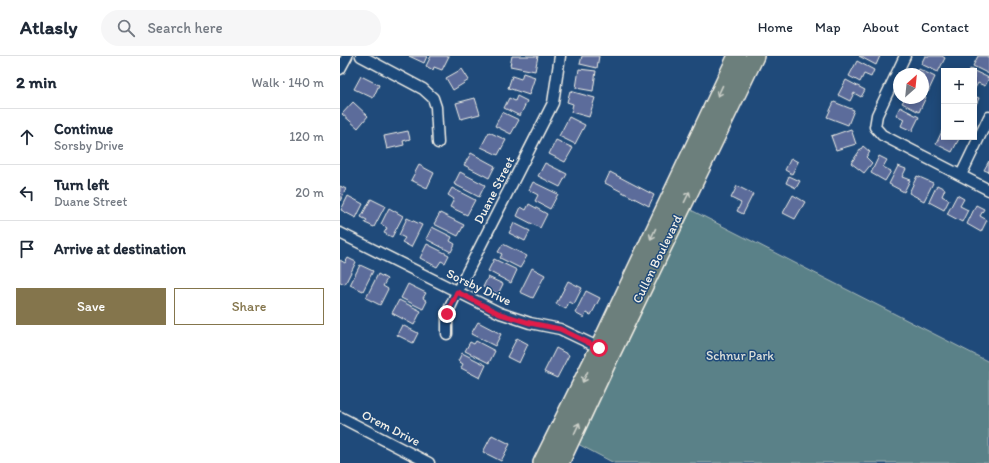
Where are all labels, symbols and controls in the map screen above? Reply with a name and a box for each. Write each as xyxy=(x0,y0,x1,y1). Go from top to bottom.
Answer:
search box xyxy=(101,10,381,46)
text: Atlasly xyxy=(20,16,77,39)
icon: search xyxy=(115,17,137,39)
text: Search here xyxy=(147,19,223,37)
text: Home xyxy=(758,19,793,36)
text: Map xyxy=(815,19,841,36)
text: About xyxy=(863,19,899,36)
text: Contact xyxy=(921,19,969,36)
north arrow xyxy=(893,68,929,104)
map controls xyxy=(941,68,977,140)
button: + xyxy=(941,68,977,104)
text: 2 min xyxy=(16,72,56,92)
text: Walk · 140 m xyxy=(252,75,324,90)
one-way arrow xyxy=(716,85,723,97)
button: − xyxy=(941,104,977,140)
text: Continue xyxy=(54,120,113,138)
icon: ahead xyxy=(16,126,38,148)
text: 120 m xyxy=(289,129,324,144)
text: Sorsby Drive xyxy=(54,138,124,153)
street label: Duane Street xyxy=(471,154,517,226)
text: Turn left xyxy=(54,176,109,194)
icon: left xyxy=(16,182,38,204)
text: 20 m xyxy=(295,185,324,200)
one-way arrow xyxy=(684,191,692,203)
text: Duane Street xyxy=(54,194,127,209)
street label: Cullen Boulevard xyxy=(629,212,685,306)
one-way arrow xyxy=(649,228,656,240)
icon: arrive xyxy=(16,238,38,260)
text: Arrive at destination xyxy=(54,240,186,258)
street label: Sorsby Drive xyxy=(444,265,514,309)
button: Save xyxy=(16,288,166,325)
button: Share xyxy=(174,288,324,325)
route end xyxy=(438,305,456,323)
route start xyxy=(590,339,608,357)
park label: Schnur Park xyxy=(706,348,774,363)
one-way arrow xyxy=(580,370,588,382)
street label: Orem Drive xyxy=(359,407,423,449)
one-way arrow xyxy=(574,422,581,434)

